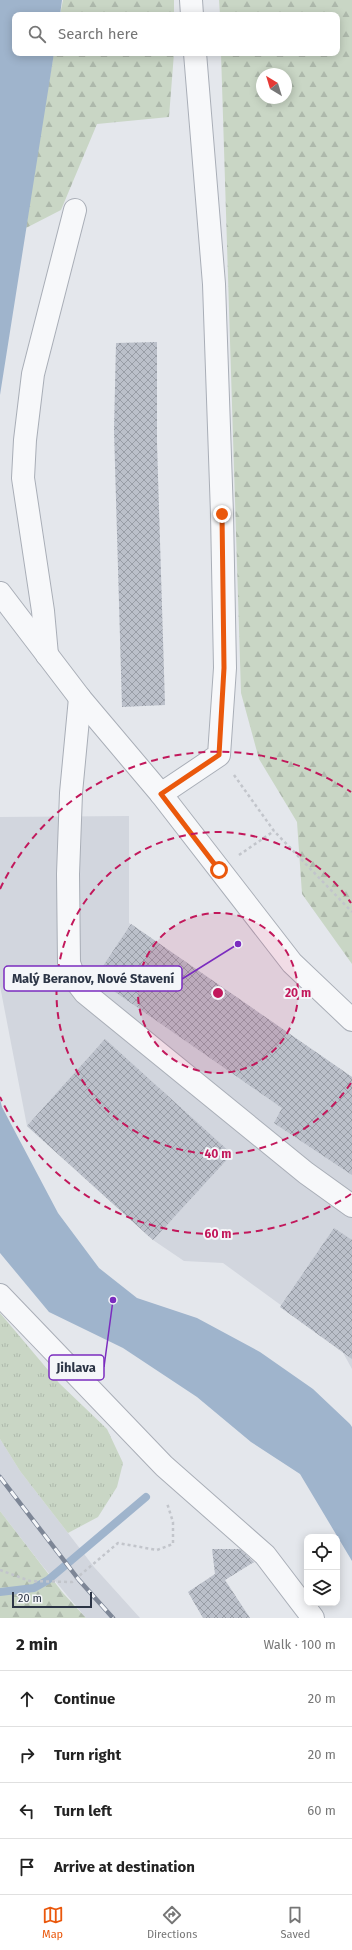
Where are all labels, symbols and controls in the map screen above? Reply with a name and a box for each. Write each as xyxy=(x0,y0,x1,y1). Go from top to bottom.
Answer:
search box xyxy=(12,12,340,56)
icon: search xyxy=(26,23,48,45)
text: Search here xyxy=(58,25,138,43)
north arrow xyxy=(256,68,292,104)
route end xyxy=(213,505,231,523)
route start xyxy=(210,861,228,879)
callout: Malý Beranov, Nové Stavení xyxy=(4,966,182,991)
text: Malý Beranov, Nové Stavení xyxy=(12,971,174,986)
centre of rings xyxy=(211,986,225,1000)
text: 20 m xyxy=(285,986,311,1000)
text: 40 m xyxy=(205,1147,231,1161)
text: 60 m xyxy=(205,1227,231,1241)
callout: Jihlava xyxy=(49,1355,104,1380)
text: Jihlava xyxy=(55,1360,96,1375)
map controls xyxy=(304,1534,340,1606)
button: locate xyxy=(304,1534,340,1570)
button: layers xyxy=(304,1570,340,1606)
scale bar xyxy=(12,1590,92,1609)
text: 20 m xyxy=(18,1592,42,1605)
text: 2 min xyxy=(16,1634,58,1655)
text: Walk · 100 m xyxy=(264,1637,336,1652)
icon: ahead xyxy=(16,1688,38,1710)
text: Continue xyxy=(54,1690,115,1708)
text: 20 m xyxy=(308,1691,336,1706)
icon: right xyxy=(16,1744,38,1766)
text: Turn right xyxy=(54,1746,121,1764)
text: 20 m xyxy=(308,1747,336,1762)
icon: left xyxy=(16,1800,38,1822)
text: Turn left xyxy=(54,1802,112,1820)
text: 60 m xyxy=(307,1803,336,1818)
icon: arrive xyxy=(16,1856,38,1878)
text: Arrive at destination xyxy=(54,1858,195,1876)
tab: Map xyxy=(42,1904,64,1941)
tab: Directions xyxy=(147,1904,197,1941)
tab: Saved xyxy=(281,1904,310,1941)

